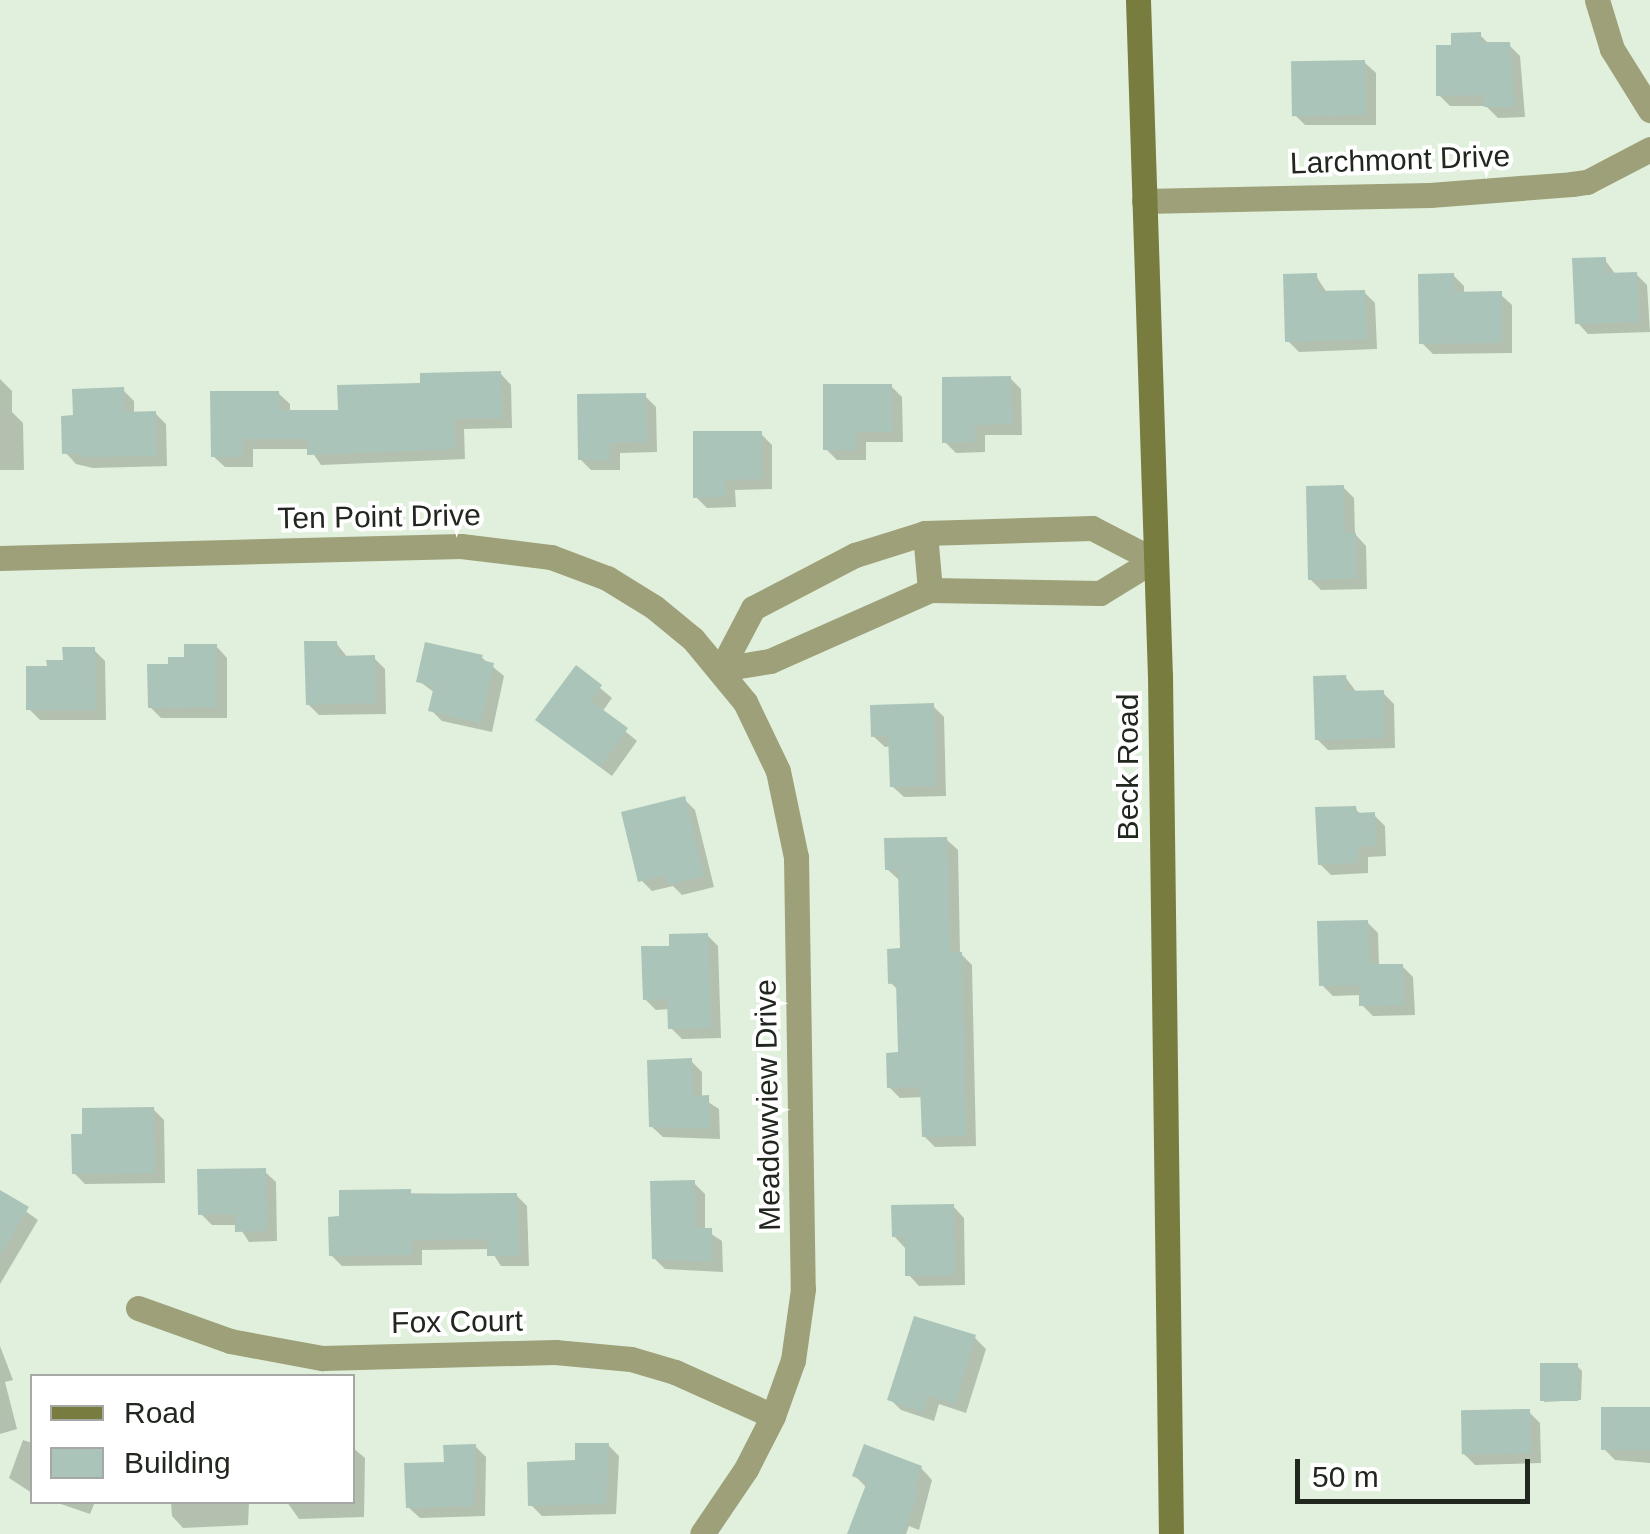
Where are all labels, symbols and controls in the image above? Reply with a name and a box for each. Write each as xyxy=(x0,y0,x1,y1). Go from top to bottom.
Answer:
street label: Larchmont Drive xyxy=(1289,138,1511,182)
street label: Ten Point Drive xyxy=(277,497,481,537)
street label: Beck Road xyxy=(1110,694,1146,840)
street label: Meadowview Drive xyxy=(748,979,788,1231)
street label: Fox Court xyxy=(391,1303,523,1341)
legend xyxy=(30,1374,355,1504)
text: Road xyxy=(124,1396,196,1429)
scale bar xyxy=(1300,1439,1535,1501)
text: Building xyxy=(124,1446,231,1479)
text: 50 m xyxy=(1312,1460,1379,1493)

